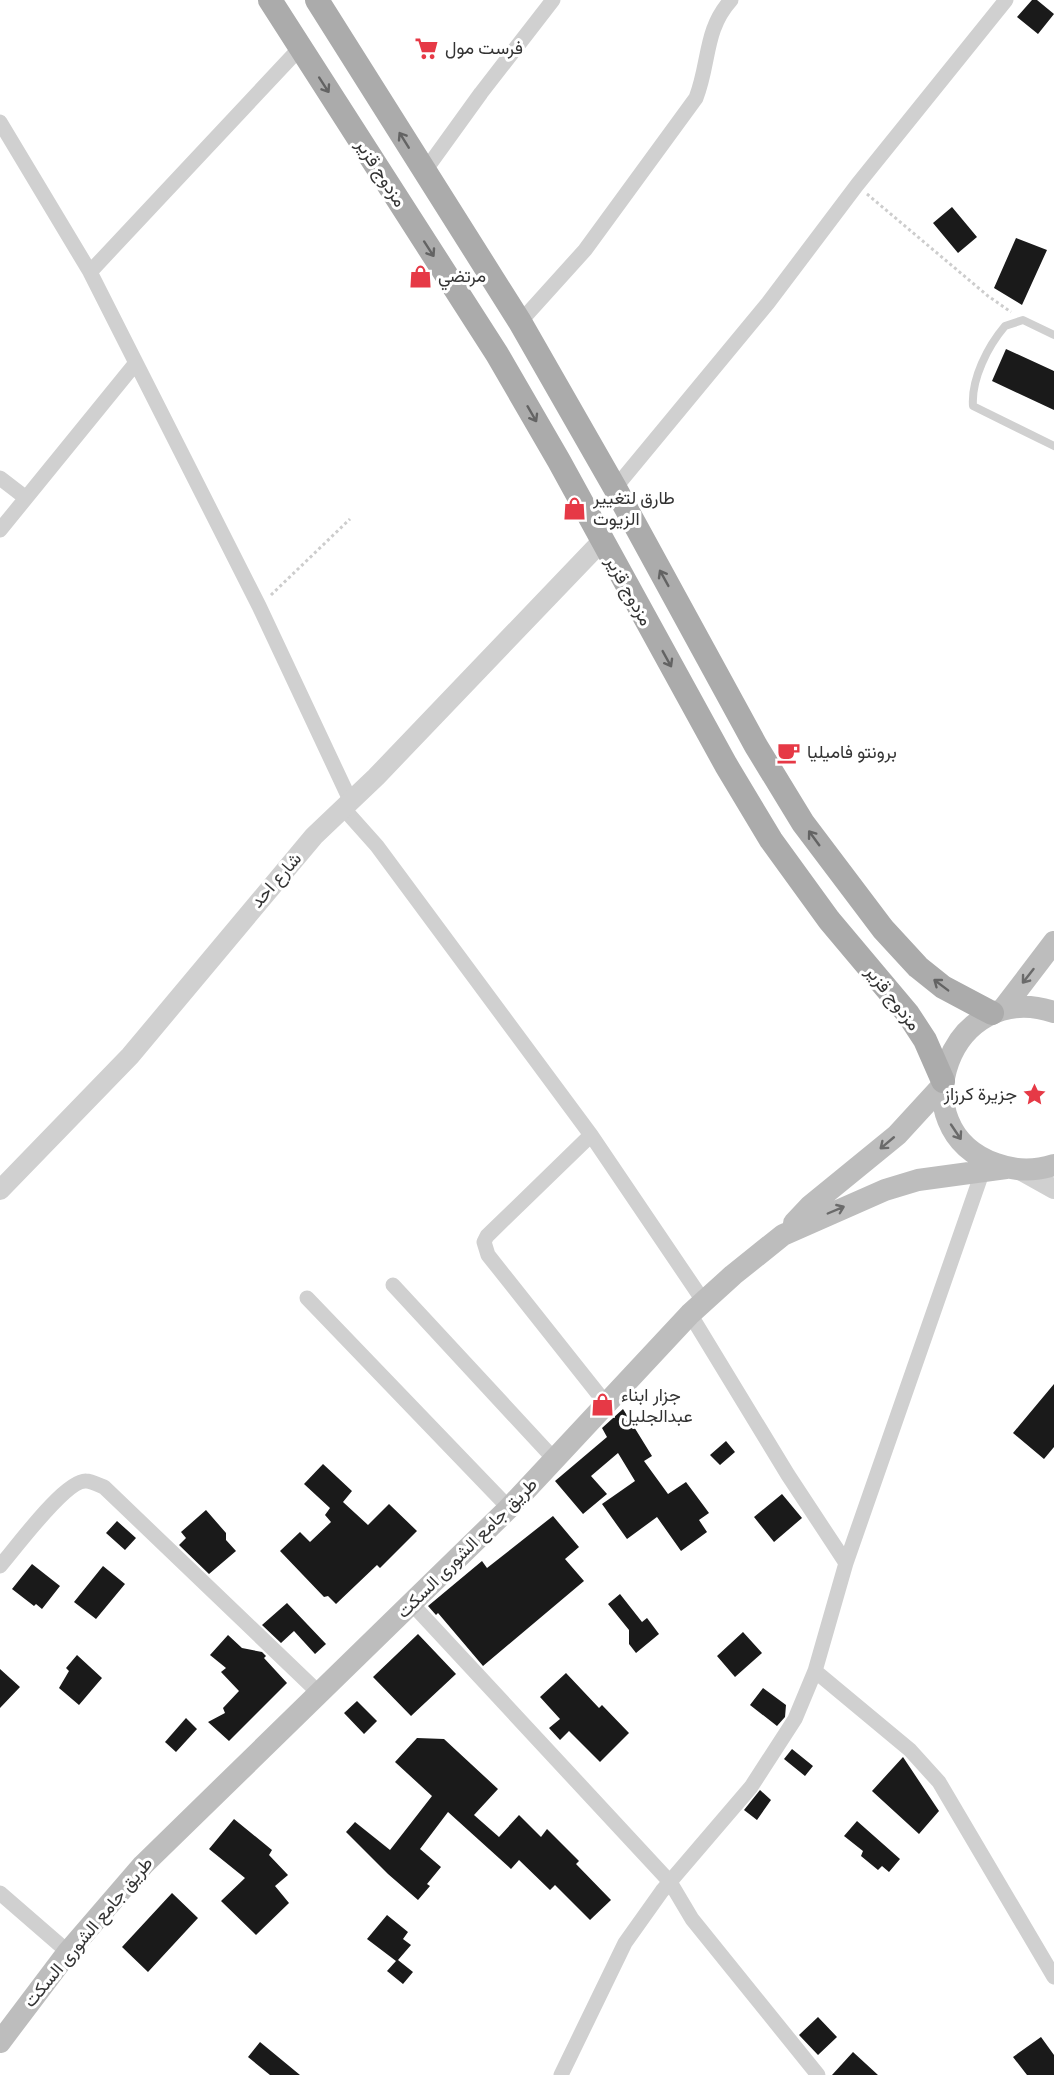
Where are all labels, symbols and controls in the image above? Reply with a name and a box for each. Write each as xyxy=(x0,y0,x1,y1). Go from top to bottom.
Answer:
supermarket icon: فرست مول xyxy=(414,35,440,61)
place label: فرست مول xyxy=(445,37,523,59)
one-way arrow xyxy=(318,76,330,93)
one-way arrow xyxy=(398,131,411,148)
street label: مزدوج قزير xyxy=(350,134,411,212)
one-way arrow xyxy=(424,240,436,257)
shop icon: مرتضي xyxy=(407,263,433,289)
place label: مرتضي xyxy=(438,265,486,291)
one-way arrow xyxy=(527,406,539,423)
place label: طارق لتغيير الزيوت xyxy=(592,487,675,530)
shop icon: طارق لتغيير الزيوت xyxy=(562,495,588,521)
street label: مزدوج قزير xyxy=(600,551,657,630)
one-way arrow xyxy=(658,570,670,587)
one-way arrow xyxy=(661,650,673,667)
cafe icon: برونتو فاميليا xyxy=(776,739,802,765)
place label: برونتو فاميليا xyxy=(807,741,897,763)
one-way arrow xyxy=(808,830,820,846)
street label: شارع احد xyxy=(246,848,307,913)
street label: مزدوج قزير xyxy=(859,960,925,1035)
one-way arrow xyxy=(1022,968,1035,984)
one-way arrow xyxy=(933,978,949,991)
place icon: جزيرة كرزاز xyxy=(1022,1081,1048,1107)
place label: جزيرة كرزاز xyxy=(943,1083,1017,1105)
one-way arrow xyxy=(950,1123,962,1140)
one-way arrow xyxy=(880,1136,895,1150)
one-way arrow xyxy=(826,1204,844,1215)
place label: جزار ابناء عبدالجليل xyxy=(621,1384,693,1427)
shop icon: جزار ابناء عبدالجليل xyxy=(590,1392,616,1418)
street label: طريق جامع الشورى السكت xyxy=(392,1473,543,1624)
street label: طريق جامع الشورى السكت xyxy=(19,1852,158,2012)

